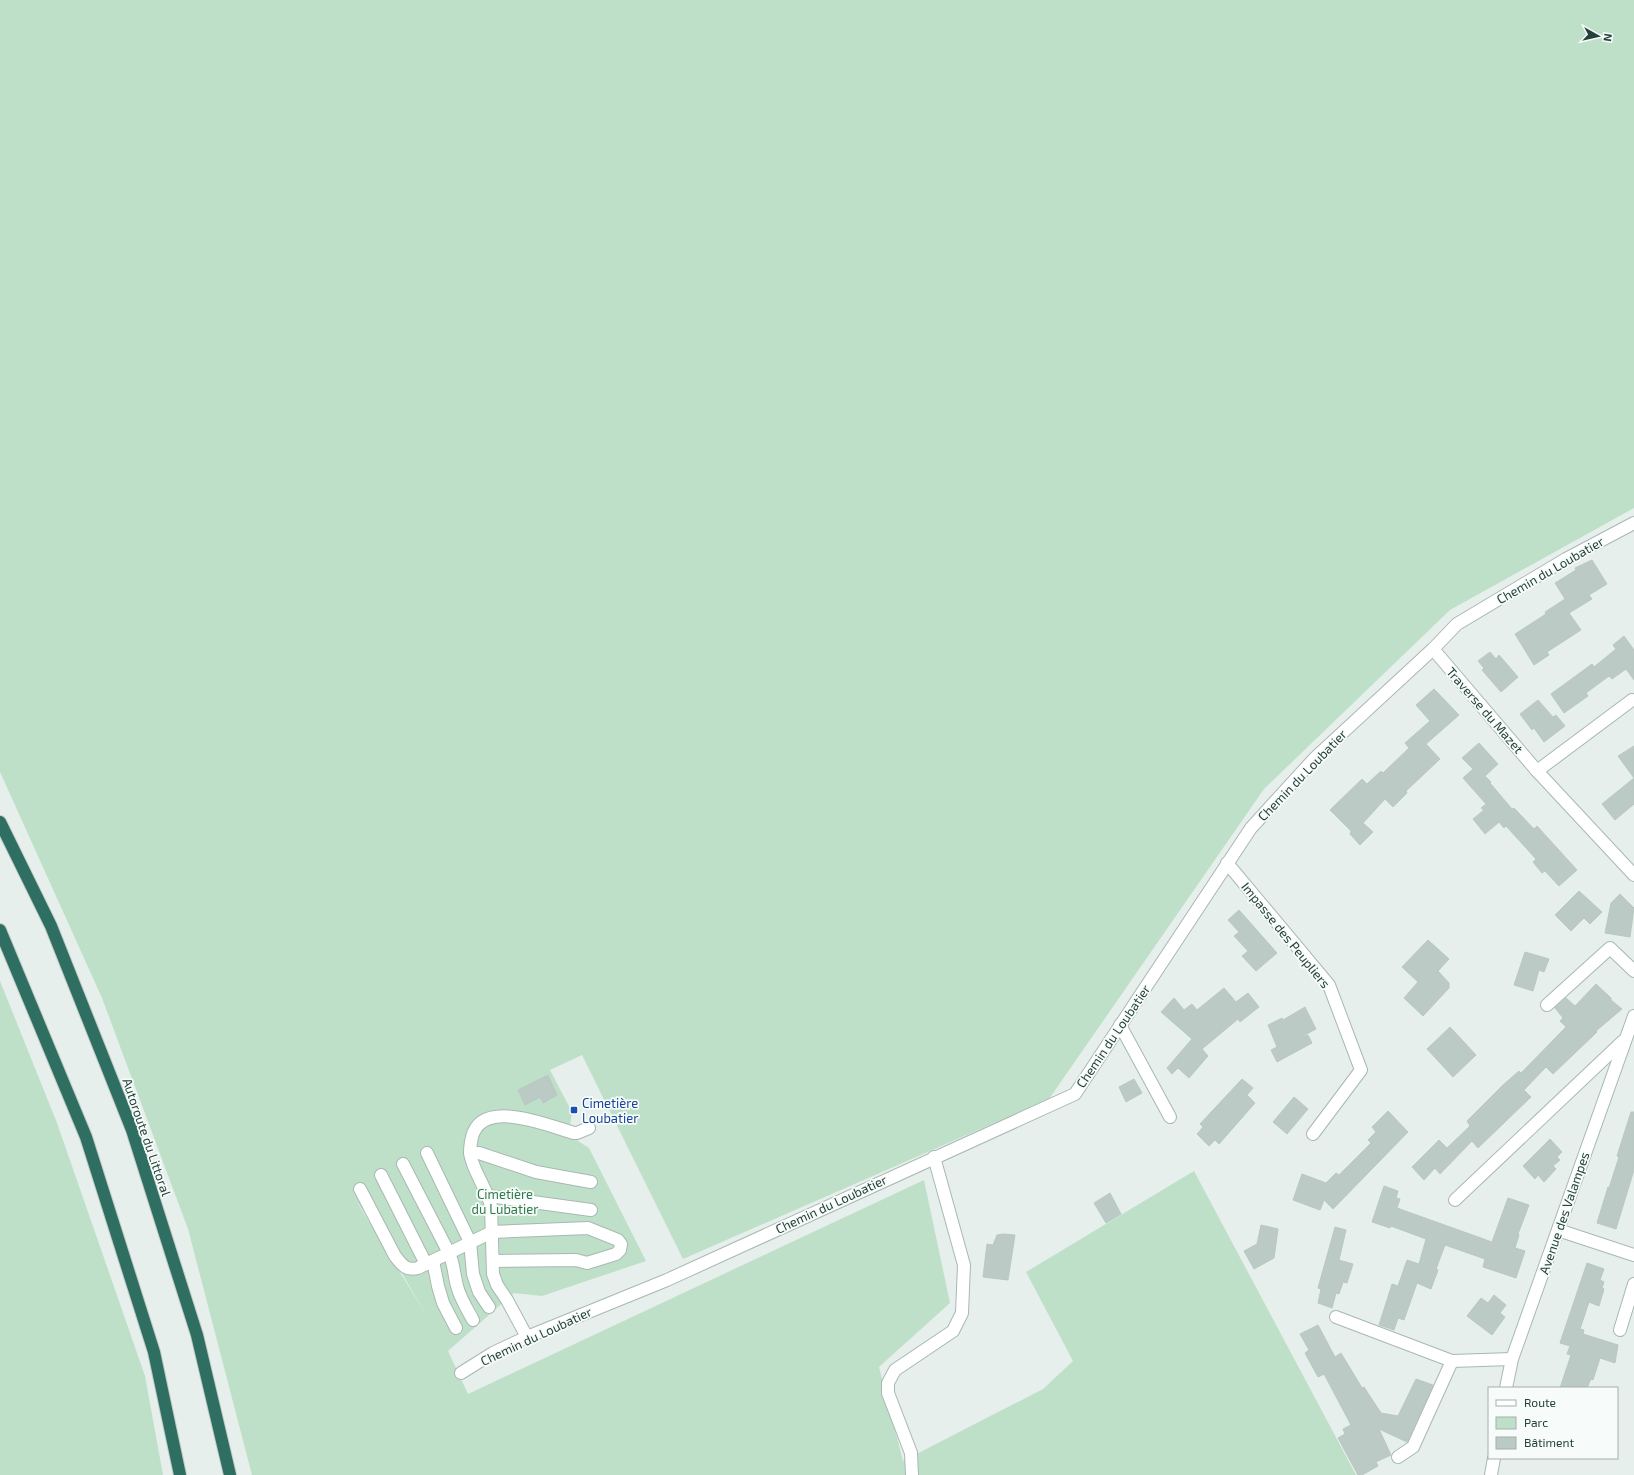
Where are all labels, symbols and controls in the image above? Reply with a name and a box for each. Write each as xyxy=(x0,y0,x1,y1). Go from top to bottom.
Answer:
north arrow xyxy=(1578,16,1618,56)
text: N xyxy=(1601,33,1615,42)
street label: Chemin du Loubatier xyxy=(1494,533,1606,607)
street label: Traverse du Mazet xyxy=(1443,664,1527,756)
street label: Chemin du Loubatier xyxy=(1254,726,1350,824)
street label: Impasse des Peupliers xyxy=(1238,879,1334,991)
street label: Chemin du Loubatier xyxy=(1072,981,1154,1091)
street label: Autoroute du Littoral xyxy=(119,1076,175,1198)
place label: Cimetière Loubatier xyxy=(582,1095,638,1126)
marker: Cimetière Loubatier xyxy=(569,1105,579,1115)
street label: Avenue des Valampes xyxy=(1536,1150,1592,1276)
street label: Chemin du Loubatier xyxy=(773,1171,889,1237)
park label: Cimetière du Lubatier xyxy=(472,1186,538,1217)
street label: Chemin du Loubatier xyxy=(478,1303,594,1369)
legend xyxy=(1488,1387,1618,1459)
text: Route xyxy=(1524,1395,1556,1409)
text: Parc xyxy=(1524,1415,1548,1429)
text: Bâtiment xyxy=(1524,1435,1575,1449)

